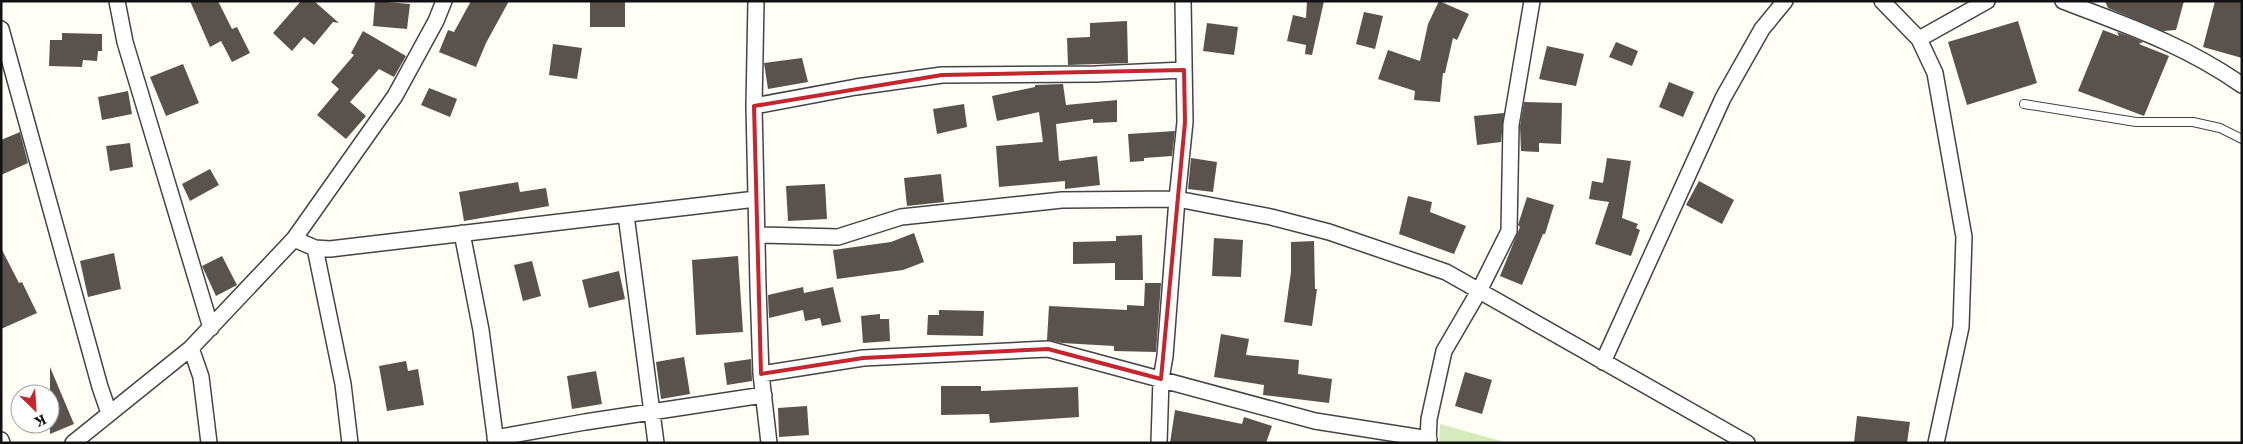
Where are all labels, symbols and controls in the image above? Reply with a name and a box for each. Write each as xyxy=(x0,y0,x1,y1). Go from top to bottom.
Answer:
north arrow xyxy=(10,384,60,434)
text: K xyxy=(32,410,49,431)

